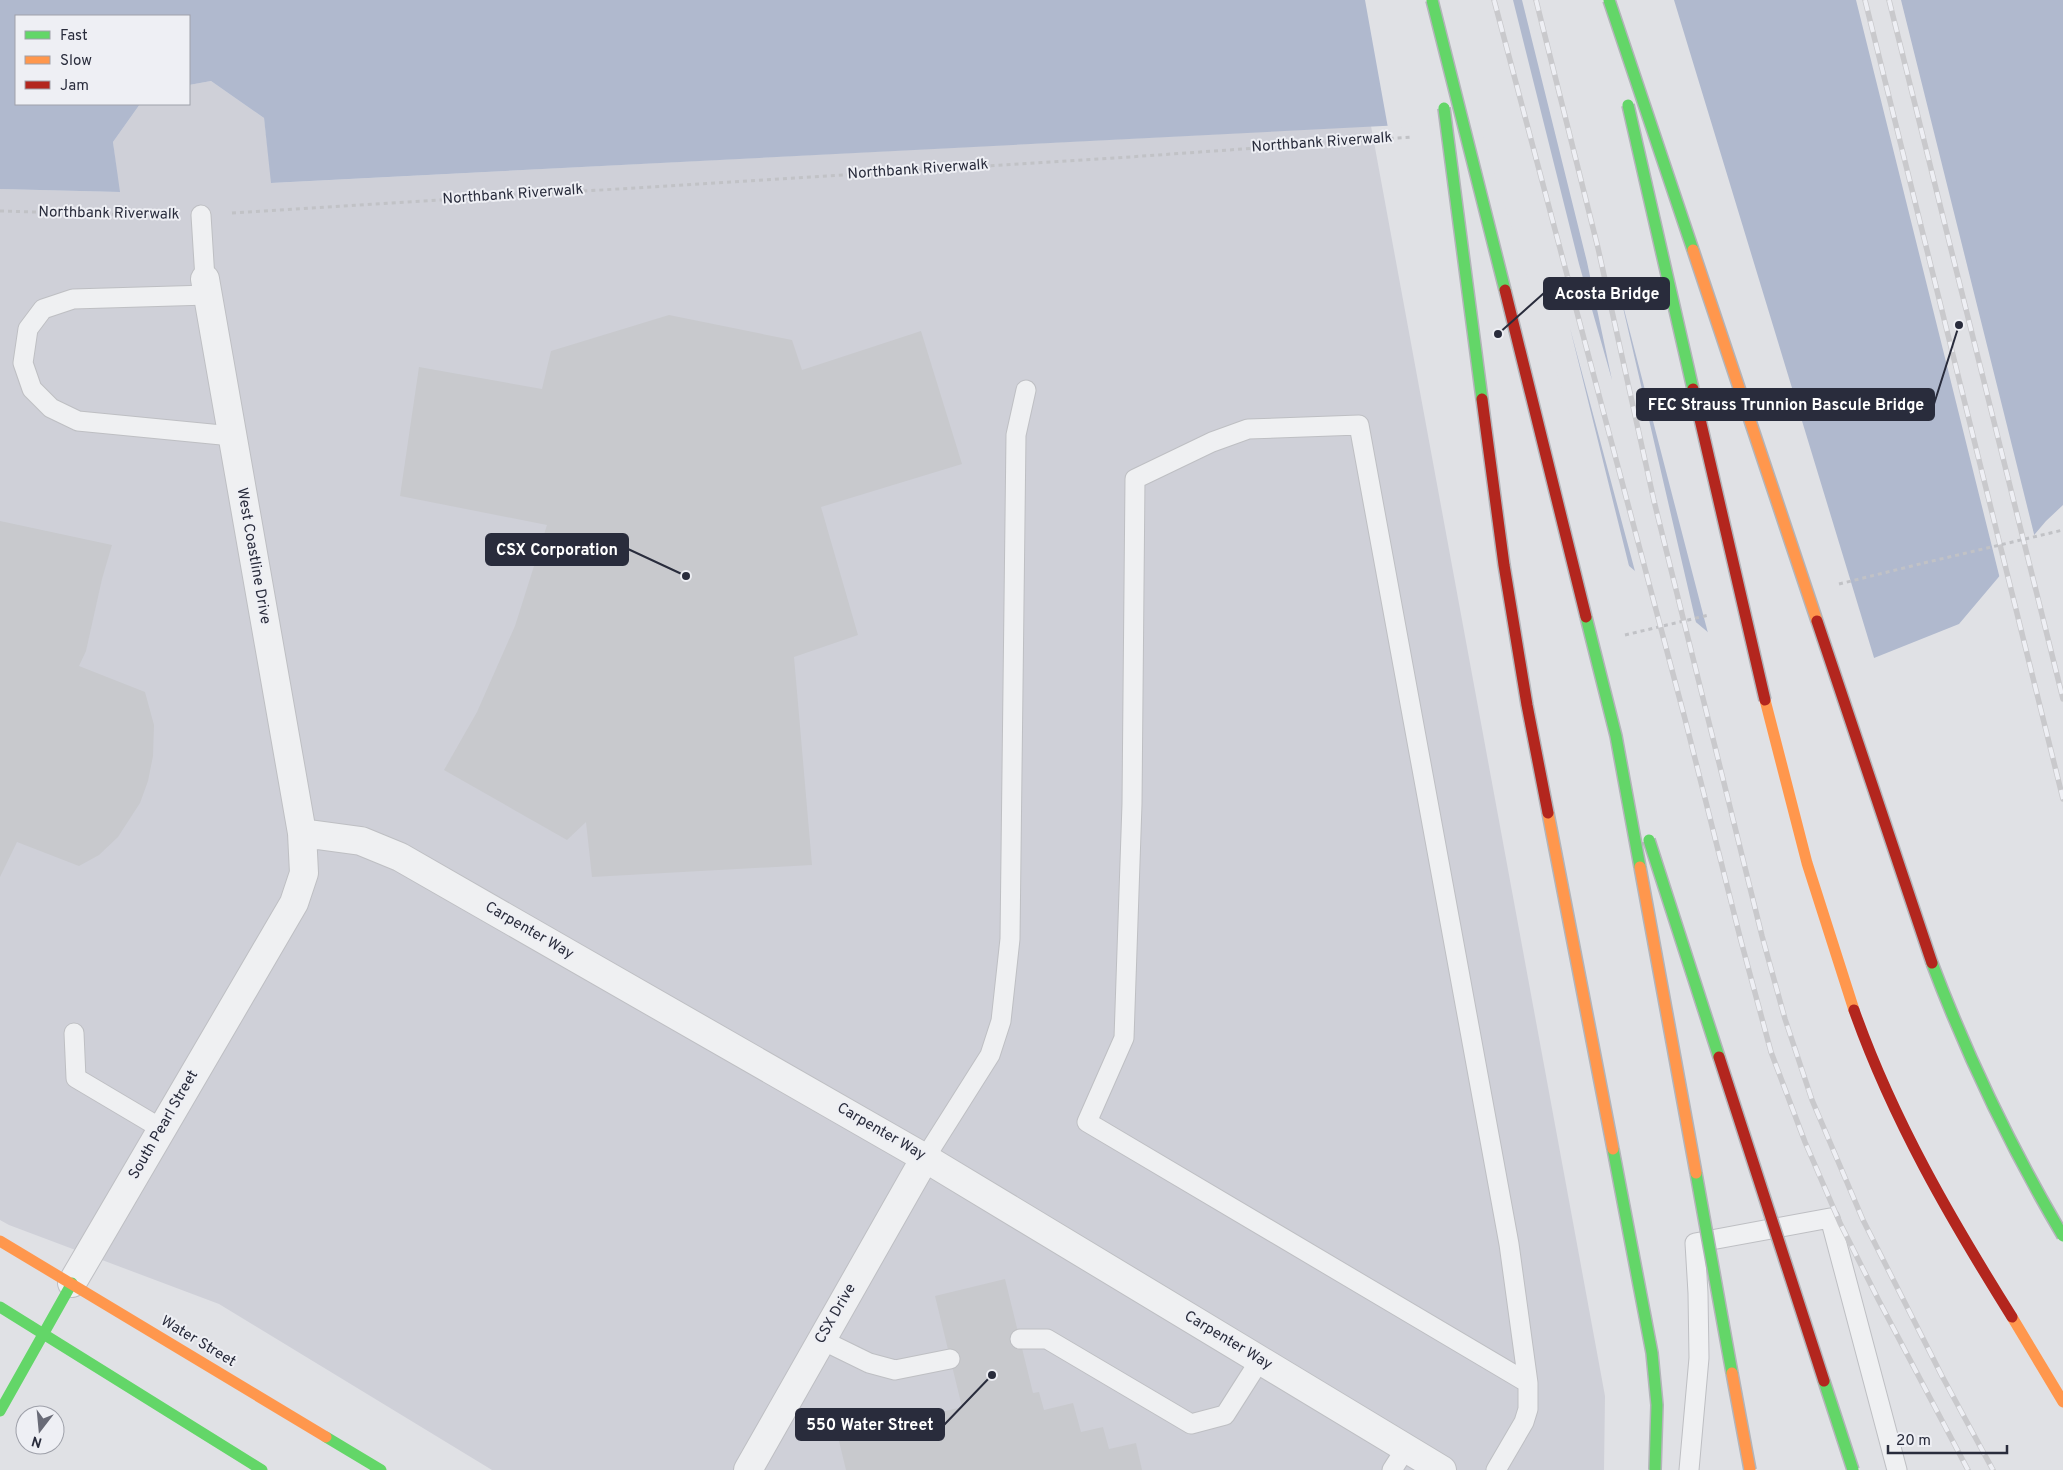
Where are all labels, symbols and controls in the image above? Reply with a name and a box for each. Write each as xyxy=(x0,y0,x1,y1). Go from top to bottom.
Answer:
legend xyxy=(15,15,190,105)
text: Fast xyxy=(60,27,88,46)
text: Slow xyxy=(60,52,92,71)
text: Jam xyxy=(60,77,89,96)
street label: Northbank Riverwalk xyxy=(1251,129,1393,157)
street label: Northbank Riverwalk xyxy=(847,156,989,184)
street label: Northbank Riverwalk xyxy=(442,181,584,209)
street label: Northbank Riverwalk xyxy=(38,203,180,225)
callout: Acosta Bridge xyxy=(1544,278,1669,309)
text: Acosta Bridge xyxy=(1555,285,1660,305)
callout: FEC Strauss Trunnion Bascule Bridge xyxy=(1637,389,1934,420)
text: FEC Strauss Trunnion Bascule Bridge xyxy=(1648,396,1924,416)
street label: West Coastline Drive xyxy=(232,486,274,626)
callout: CSX Corporation xyxy=(486,534,628,565)
text: CSX Corporation xyxy=(496,541,618,561)
street label: Carpenter Way xyxy=(481,898,577,964)
street label: South Pearl Street xyxy=(125,1067,203,1183)
street label: Carpenter Way xyxy=(833,1099,929,1165)
street label: CSX Drive xyxy=(811,1280,861,1348)
street label: Carpenter Way xyxy=(1180,1307,1276,1375)
street label: Water Street xyxy=(157,1312,239,1372)
north arrow xyxy=(15,1405,65,1455)
callout: 550 Water Street xyxy=(796,1409,944,1440)
text: 550 Water Street xyxy=(806,1416,934,1436)
scale bar xyxy=(1888,1422,2007,1454)
text: N xyxy=(30,1431,44,1451)
text: 20 m xyxy=(1896,1432,1931,1451)

